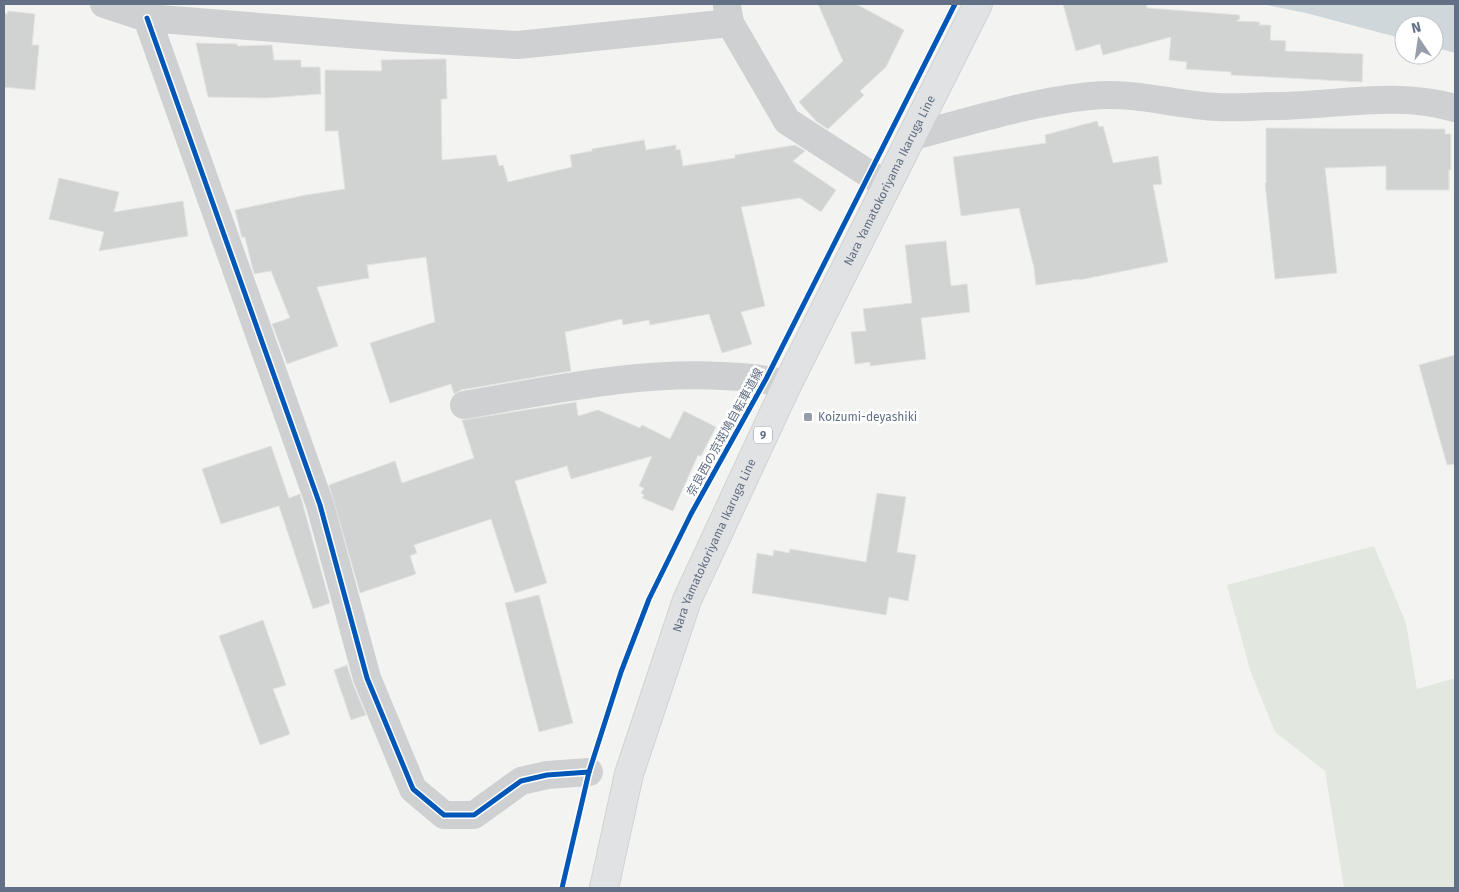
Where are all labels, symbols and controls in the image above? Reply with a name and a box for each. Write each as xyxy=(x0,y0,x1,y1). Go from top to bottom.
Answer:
north arrow xyxy=(1394,15,1444,65)
text: N xyxy=(1410,18,1423,37)
street label: Nara Yamatokoriyama Ikaruga Line xyxy=(841,93,938,268)
street label: 奈良西の京斑鳩自転車道線 xyxy=(684,366,766,498)
place label: Koizumi-deyashiki xyxy=(818,410,917,424)
marker: Koizumi-deyashiki xyxy=(802,411,814,423)
road number: 9 xyxy=(754,426,772,444)
street label: Nara Yamatokoriyama Ikaruga Line xyxy=(670,456,759,634)

